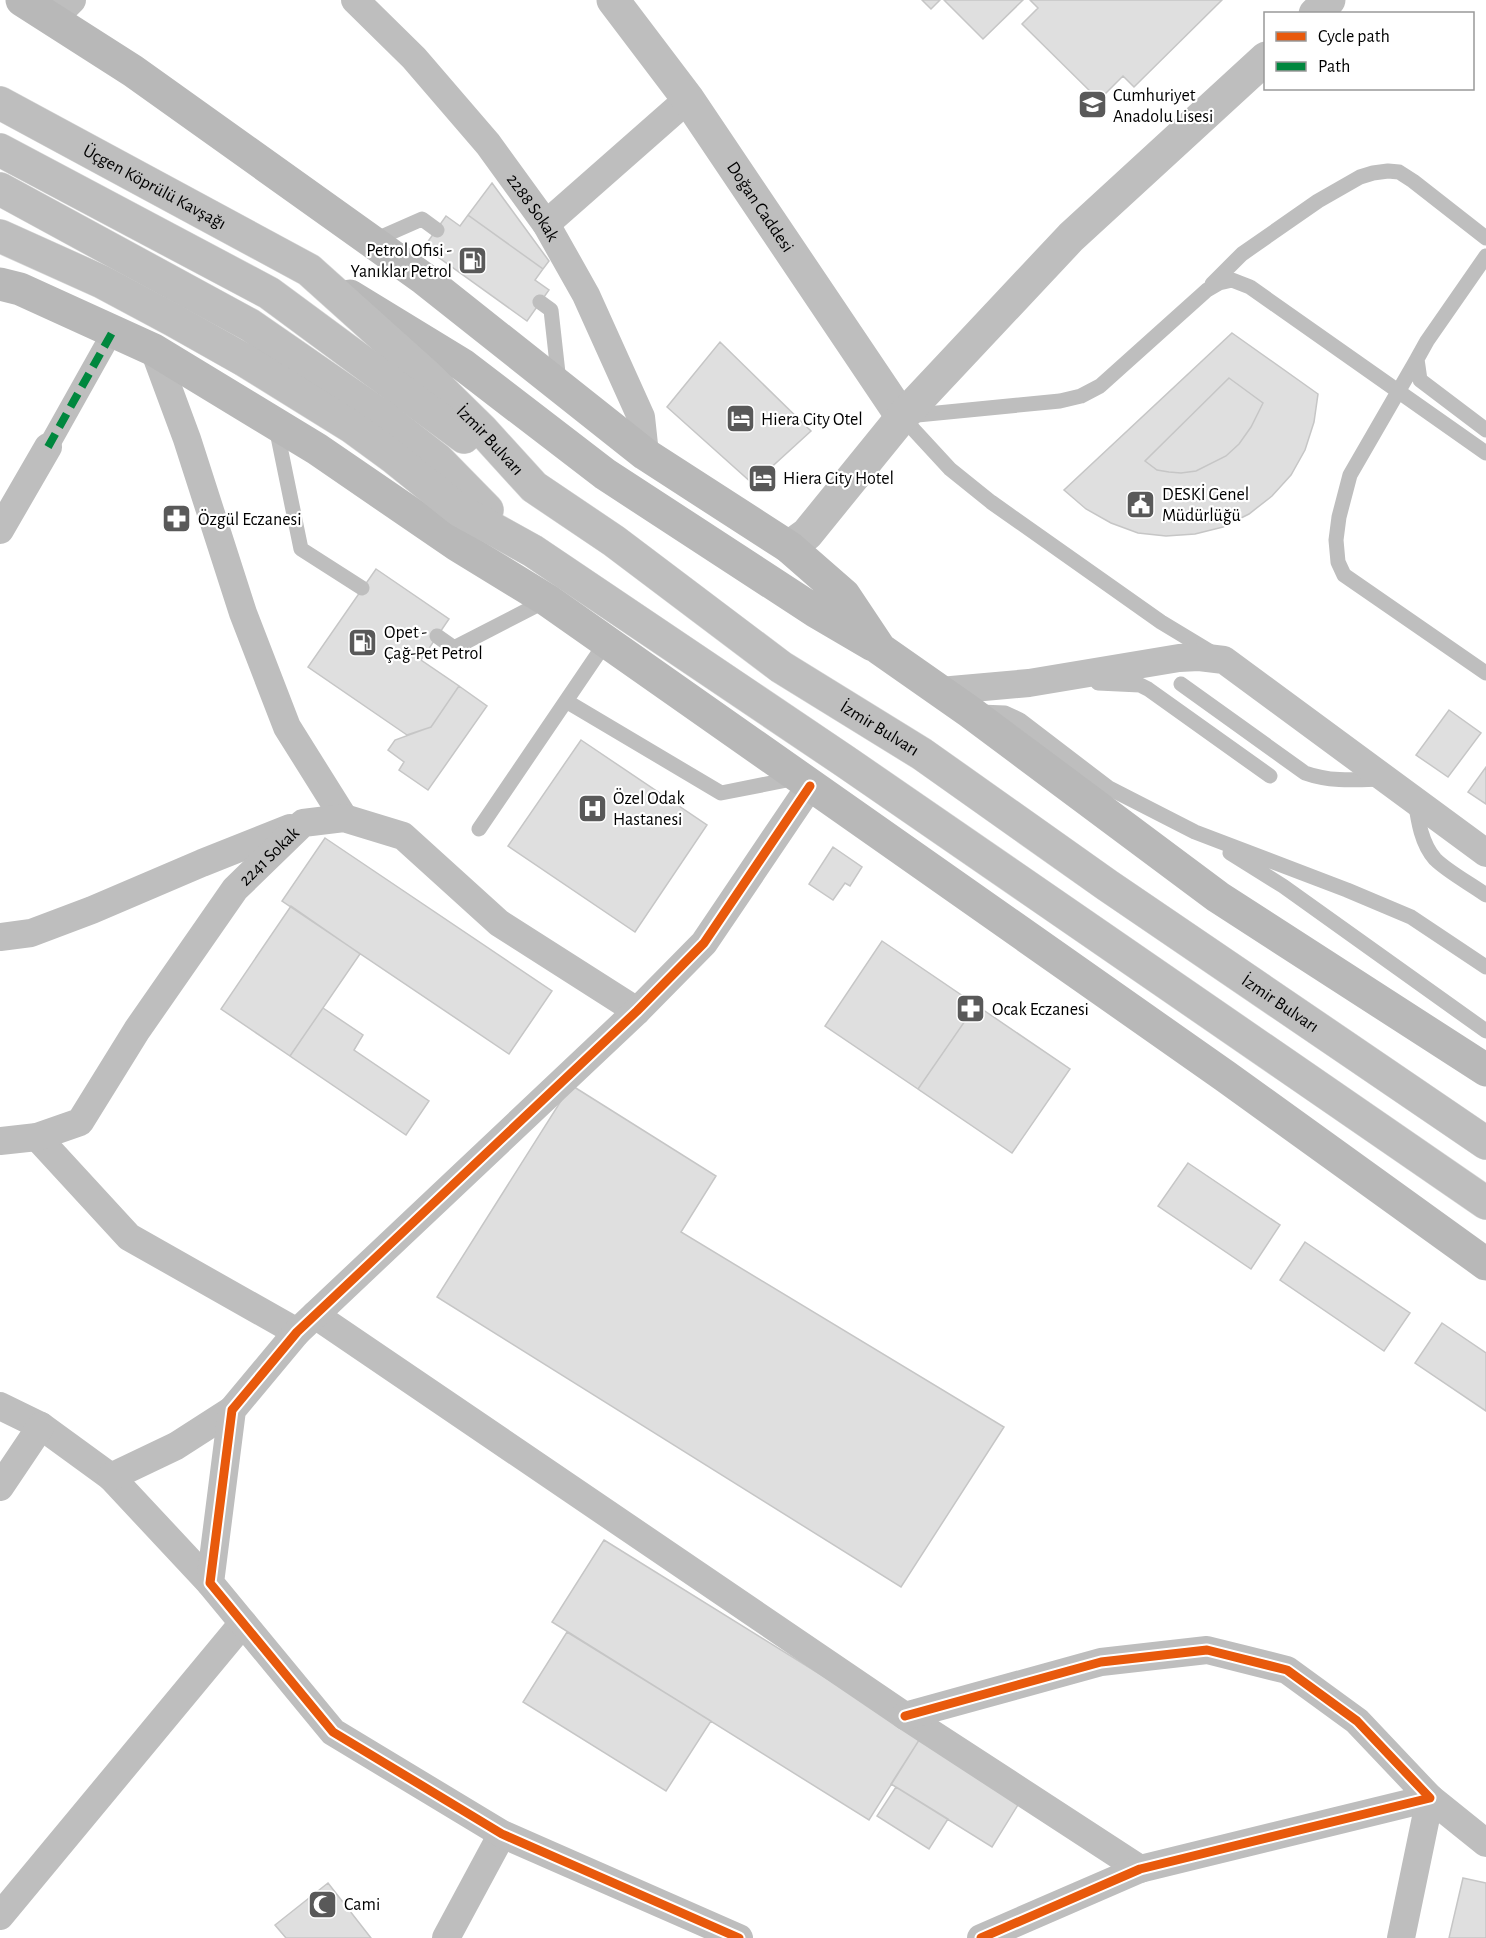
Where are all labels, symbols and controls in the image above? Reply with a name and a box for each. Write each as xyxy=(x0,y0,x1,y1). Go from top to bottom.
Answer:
legend xyxy=(1264,12,1474,90)
text: Cycle path xyxy=(1318,28,1390,46)
text: Path xyxy=(1318,58,1350,76)
place label: Cumhuriyet Anadolu Lisesi xyxy=(1113,87,1213,126)
school or university icon: Cumhuriyet Anadolu Lisesi xyxy=(1076,89,1108,121)
street label: Üçgen Köprülü Kavşağı xyxy=(80,140,229,233)
street label: Doğan Caddesi xyxy=(723,159,796,256)
street label: 2288 Sokak xyxy=(503,171,562,245)
place label: Petrol Ofisi - Yanıklar Petrol xyxy=(351,242,452,281)
fuel station icon: Petrol Ofisi - Yanıklar Petrol xyxy=(457,244,489,276)
street label: İzmir Bulvarı xyxy=(453,401,527,479)
hotel icon: Hiera City Otel xyxy=(724,403,756,435)
place label: Hiera City Otel xyxy=(761,411,863,429)
hotel icon: Hiera City Hotel xyxy=(746,462,778,494)
place label: Hiera City Hotel xyxy=(783,470,894,488)
place label: DESKİ Genel Müdürlüğü xyxy=(1162,484,1249,525)
public building icon: DESKİ Genel Müdürlüğü xyxy=(1125,488,1157,520)
pharmacy icon: Özgül Eczanesi xyxy=(161,503,193,535)
place label: Özgül Eczanesi xyxy=(198,509,302,529)
place label: Opet - Çağ-Pet Petrol xyxy=(384,624,483,663)
fuel station icon: Opet - Çağ-Pet Petrol xyxy=(347,626,379,658)
street label: İzmir Bulvarı xyxy=(837,696,922,760)
place label: Özel Odak Hastanesi xyxy=(613,788,685,829)
hospital icon: Özel Odak Hastanesi xyxy=(576,792,608,824)
street label: 2241 Sokak xyxy=(236,823,304,890)
street label: İzmir Bulvarı xyxy=(1238,970,1322,1036)
pharmacy icon: Ocak Eczanesi xyxy=(955,993,987,1025)
place label: Ocak Eczanesi xyxy=(992,1001,1089,1019)
mosque icon: Cami xyxy=(307,1888,339,1920)
place label: Cami xyxy=(344,1896,380,1914)

